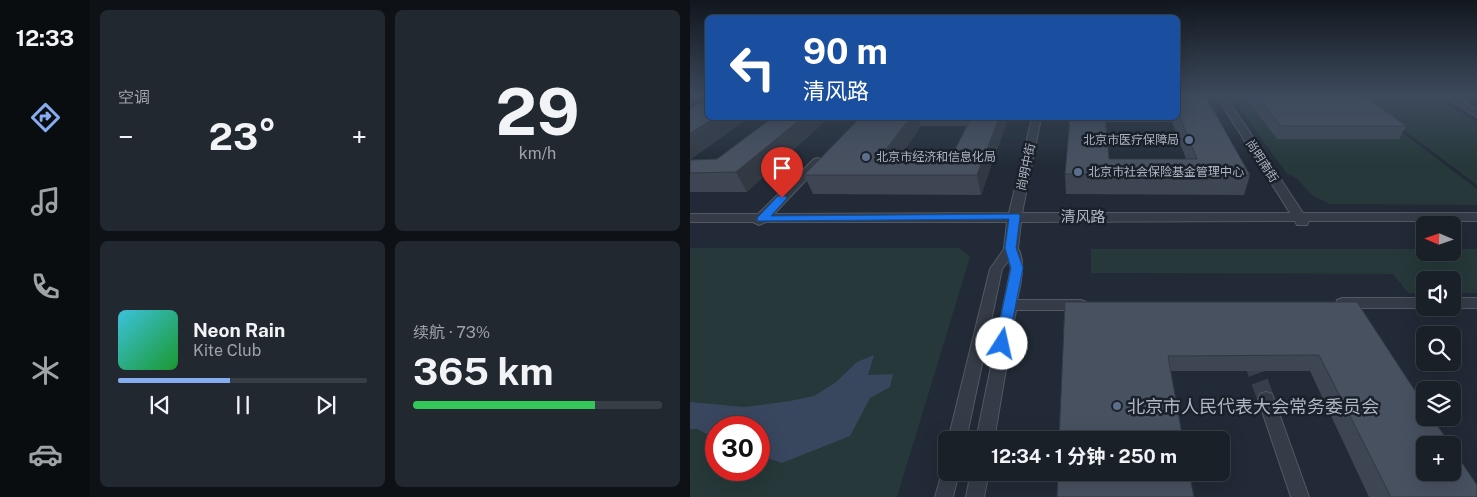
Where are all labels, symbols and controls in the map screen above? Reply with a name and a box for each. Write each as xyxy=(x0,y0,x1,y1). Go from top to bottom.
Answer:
text: 12:33 xyxy=(16,25,74,51)
text: 90 m xyxy=(803,31,888,72)
icon: left xyxy=(720,35,785,100)
text: 29 xyxy=(495,73,580,150)
text: 清风路 xyxy=(803,78,869,104)
text: 空调 xyxy=(118,88,150,107)
icon: directions xyxy=(28,100,63,135)
text: 23° xyxy=(209,114,276,159)
text: − xyxy=(118,120,134,153)
text: + xyxy=(351,120,367,153)
place label: 北京市医疗保障局 xyxy=(1083,133,1179,147)
marker: 北京市医疗保障局 xyxy=(1183,134,1195,146)
street label: 尚明南街 xyxy=(1243,137,1281,185)
street label: 尚明中街 xyxy=(1014,142,1038,192)
text: km/h xyxy=(519,144,556,163)
pin xyxy=(761,147,803,198)
place label: 北京市经济和信息化局 xyxy=(876,150,996,164)
marker: 北京市经济和信息化局 xyxy=(860,151,872,163)
icon: arrive xyxy=(768,154,796,182)
place label: 北京市社会保险基金管理中心 xyxy=(1088,165,1244,179)
marker: 北京市社会保险基金管理中心 xyxy=(1072,166,1084,178)
icon: music xyxy=(28,184,63,219)
street label: 清风路 xyxy=(1060,208,1106,225)
north arrow xyxy=(1416,216,1461,261)
map controls xyxy=(1416,216,1461,481)
icon: phone xyxy=(28,269,63,304)
button: sound xyxy=(1416,271,1461,316)
position arrow xyxy=(975,317,1027,369)
text: Neon Rain xyxy=(193,319,285,341)
text: 续航 · 73% xyxy=(413,323,490,342)
button: search xyxy=(1416,326,1461,371)
text: Kite Club xyxy=(193,341,261,360)
text: 365 km xyxy=(413,349,554,394)
icon: climate xyxy=(28,353,63,388)
button: layers xyxy=(1416,381,1461,426)
icon: previous xyxy=(146,391,174,419)
icon: pause xyxy=(229,391,257,419)
icon: next xyxy=(312,391,340,419)
place label: 北京市人民代表大会常务委员会 xyxy=(1127,396,1379,417)
marker: 北京市人民代表大会常务委员会 xyxy=(1111,400,1123,412)
speed limit sign: 30 xyxy=(705,416,770,481)
button: + xyxy=(1416,436,1461,481)
icon: car xyxy=(28,437,63,472)
text: 12:34 · 1 分钟 · 250 m xyxy=(991,445,1177,467)

